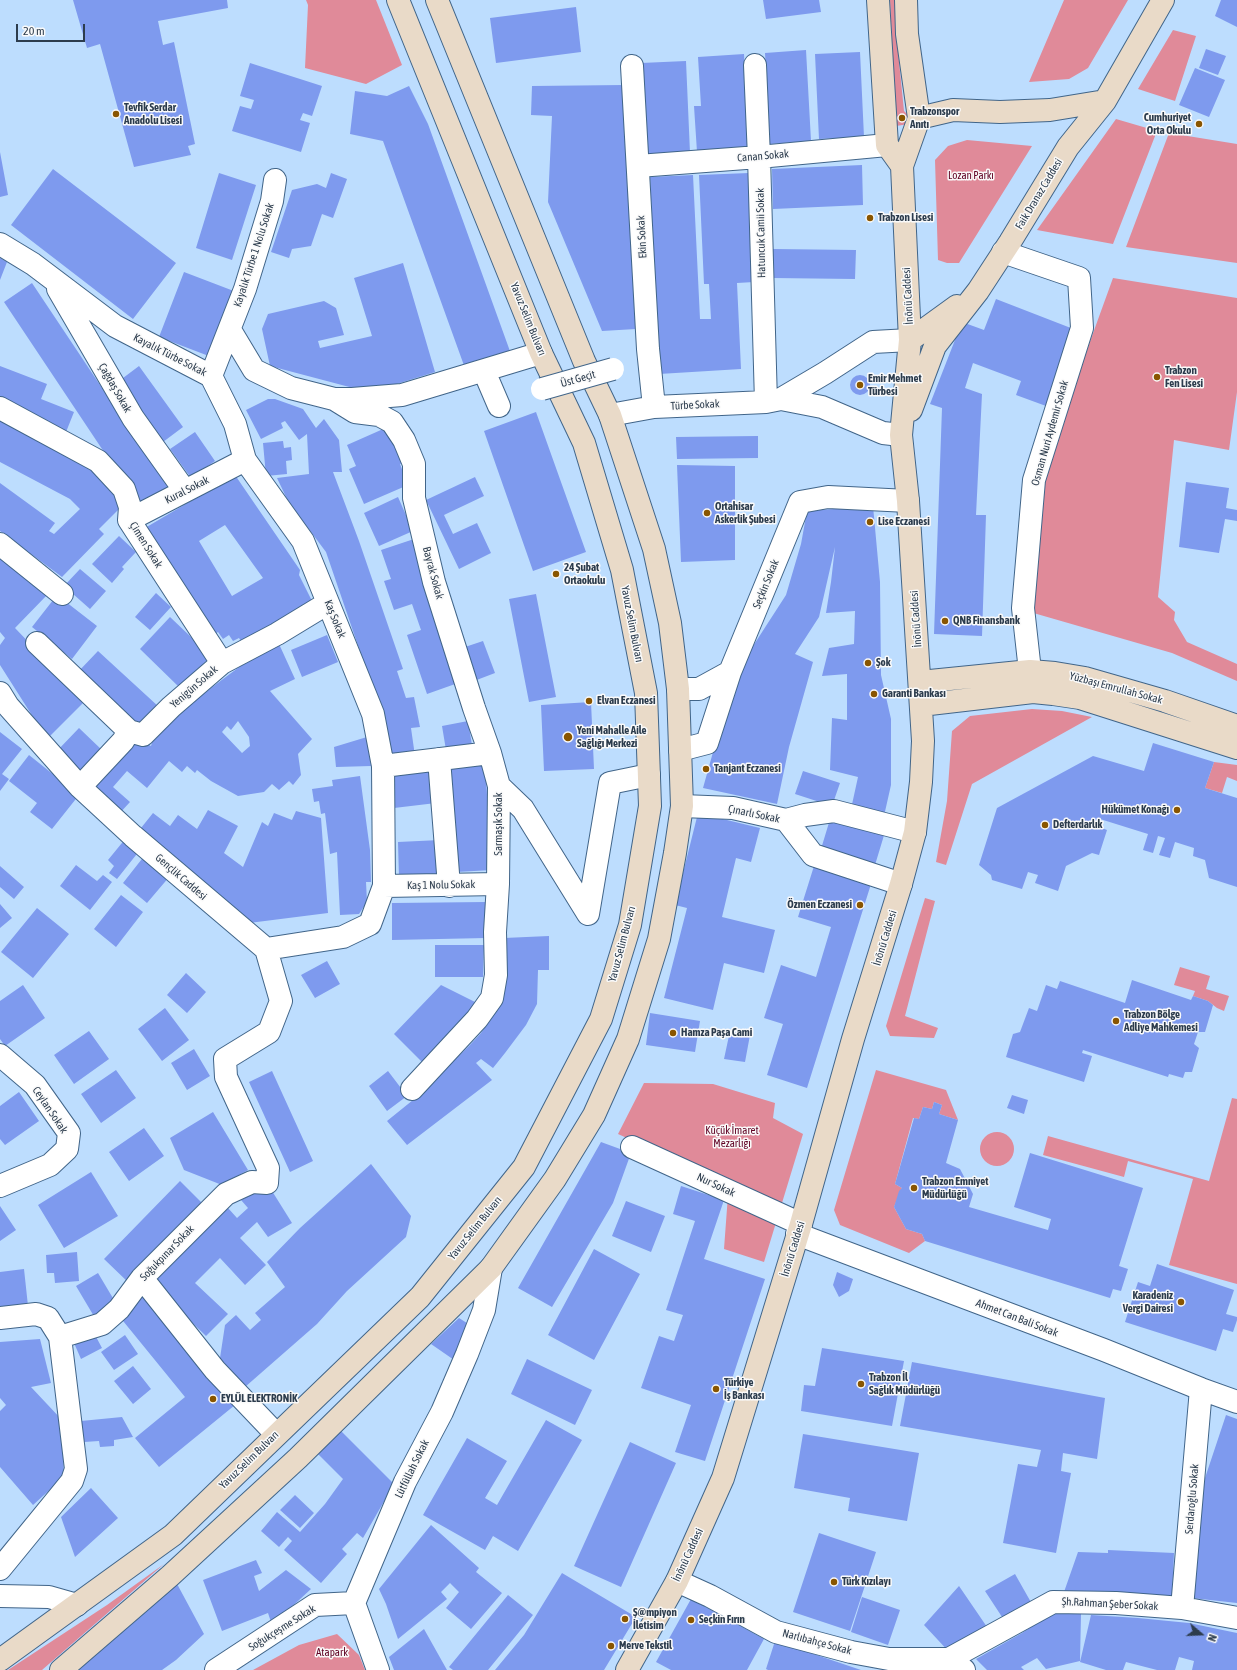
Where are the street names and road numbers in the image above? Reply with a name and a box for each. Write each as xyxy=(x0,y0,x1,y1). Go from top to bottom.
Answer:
street label: Canan Sokak xyxy=(737,147,789,165)
street label: Faik Dranaz Caddesi xyxy=(1013,156,1065,232)
street label: Hatuncuk Camii Sokak xyxy=(754,188,768,278)
street label: Kayalık Türbe 1 Nolu Sokak xyxy=(231,201,277,309)
street label: Ekin Sokak xyxy=(634,215,650,259)
street label: İnönü Caddesi xyxy=(900,267,916,325)
street label: Yavuz Selim Bulvarı xyxy=(507,280,549,358)
street label: Kayalık Türbe Sokak xyxy=(131,331,209,379)
street label: Çağdaş Sokak xyxy=(96,361,134,415)
street label: Üst Geçit xyxy=(559,368,597,390)
street label: Osman Nuri Aydemir Sokak xyxy=(1029,379,1071,487)
street label: Türbe Sokak xyxy=(670,397,720,413)
street label: Kural Sokak xyxy=(163,473,211,507)
street label: Çimen Sokak xyxy=(127,520,165,570)
street label: Bayrak Sokak xyxy=(420,545,446,601)
street label: Seçkin Sokak xyxy=(750,557,782,611)
street label: Yavuz Selim Bulvarı xyxy=(618,585,646,663)
street label: İnönü Caddesi xyxy=(907,590,925,648)
street label: Kaş Sokak xyxy=(321,598,349,640)
street label: Yenigün Sokak xyxy=(168,663,220,711)
street label: Yüzbaşı Emrullah Sokak xyxy=(1068,669,1164,707)
street label: Sarmaşık Sokak xyxy=(492,792,506,856)
street label: Çınarlı Sokak xyxy=(727,802,781,826)
street label: Gençlik Caddesi xyxy=(153,851,209,903)
street label: Kaş 1 Nolu Sokak xyxy=(407,878,475,892)
street label: Yavuz Selim Bulvarı xyxy=(606,905,638,983)
street label: İnönü Caddesi xyxy=(870,909,900,967)
street label: Ceylan Sokak xyxy=(29,1084,71,1136)
street label: Nur Sokak xyxy=(695,1170,737,1200)
street label: Yavuz Selim Bulvarı xyxy=(445,1194,505,1262)
street label: İnönü Caddesi xyxy=(778,1220,808,1278)
street label: Soğukpınar Sokak xyxy=(137,1222,197,1284)
street label: Ahmet Can Bali Sokak xyxy=(974,1296,1060,1340)
street label: Yavuz Selim Bulvarı xyxy=(216,1428,282,1492)
street label: Lütfüllah Sokak xyxy=(392,1438,432,1500)
street label: Serdaroğlu Sokak xyxy=(1182,1463,1202,1535)
street label: İnönü Caddesi xyxy=(670,1526,706,1584)
street label: Şh.Rahman Şeber Sokak xyxy=(1061,1595,1159,1613)
street label: Soğukçeşme Sokak xyxy=(246,1602,318,1654)
street label: Narlıbahçe Sokak xyxy=(781,1626,853,1658)

